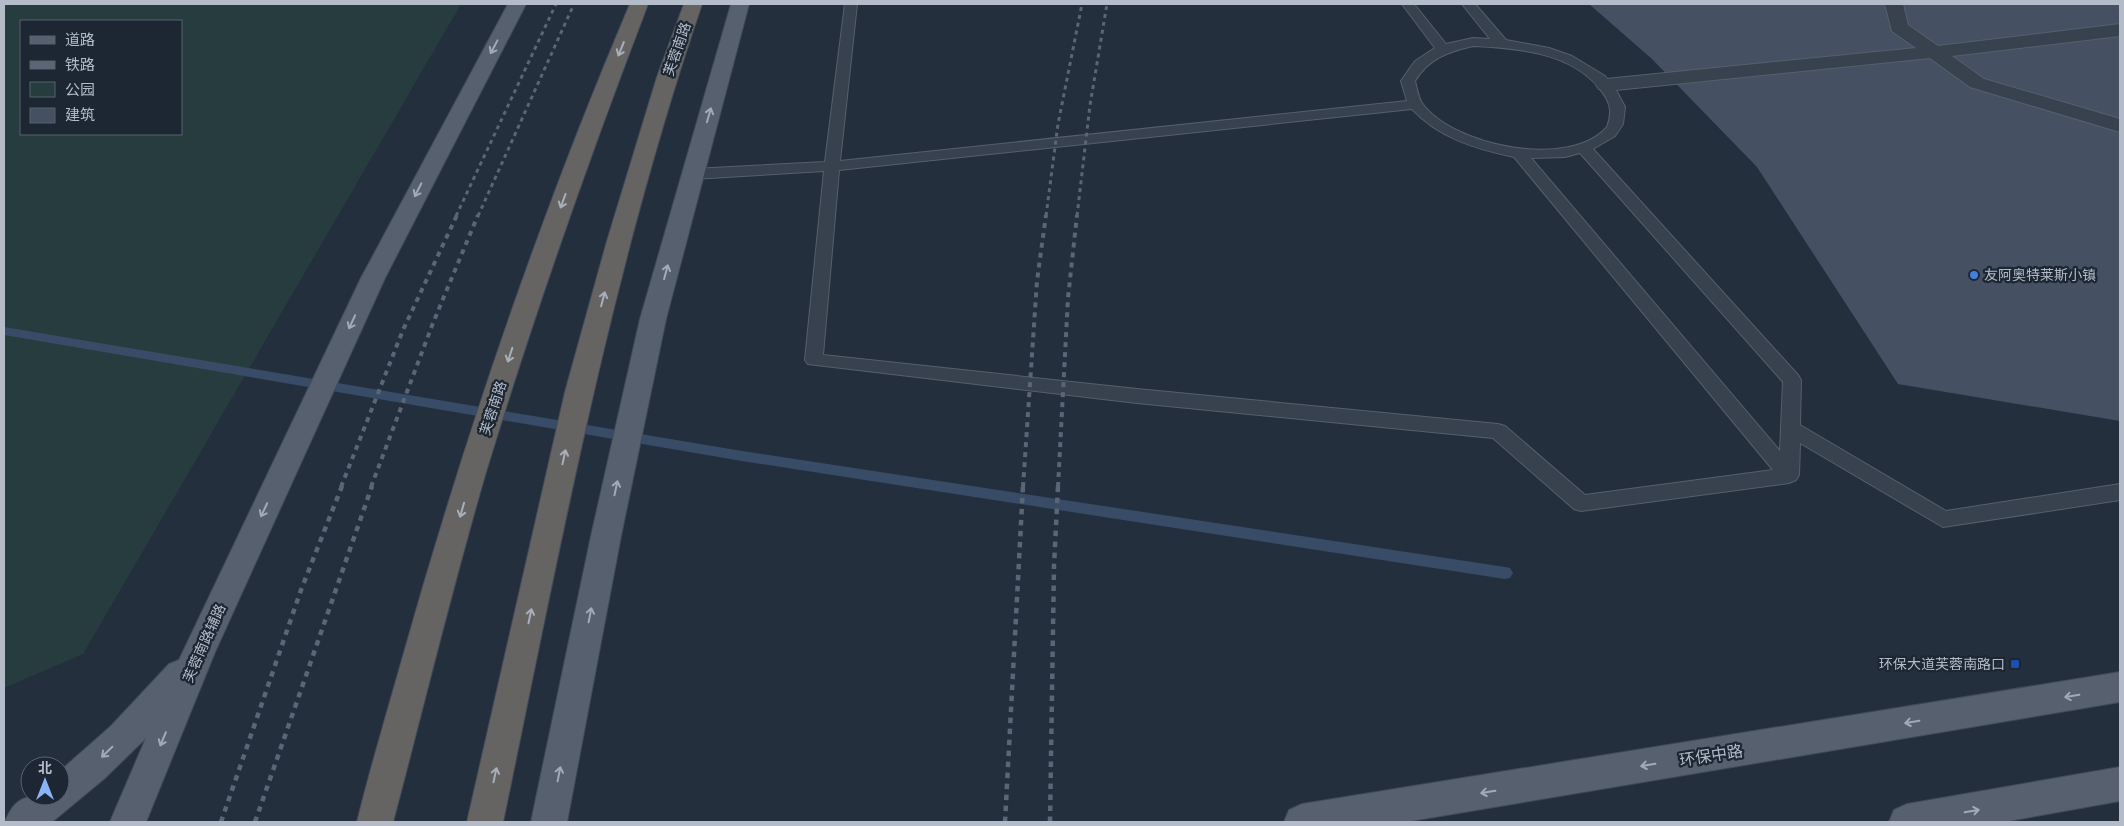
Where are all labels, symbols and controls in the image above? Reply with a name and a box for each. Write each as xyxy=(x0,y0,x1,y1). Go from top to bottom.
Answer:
legend xyxy=(20,20,182,135)
street label: 芙蓉南路 xyxy=(660,20,694,78)
text: 道路 xyxy=(65,31,95,48)
one-way arrow xyxy=(489,39,498,54)
one-way arrow xyxy=(615,41,625,56)
text: 铁路 xyxy=(65,56,95,73)
text: 公园 xyxy=(65,81,95,98)
text: 建筑 xyxy=(65,106,95,123)
one-way arrow xyxy=(705,107,715,123)
one-way arrow xyxy=(413,183,423,198)
one-way arrow xyxy=(558,193,567,208)
one-way arrow xyxy=(662,264,671,280)
place label: 友阿奥特莱斯小镇 xyxy=(1984,267,2096,283)
marker: 友阿奥特莱斯小镇 xyxy=(1968,269,1980,281)
one-way arrow xyxy=(599,292,608,308)
one-way arrow xyxy=(347,314,356,329)
one-way arrow xyxy=(505,346,514,362)
street label: 芙蓉南路 xyxy=(477,379,509,437)
one-way arrow xyxy=(560,450,570,466)
one-way arrow xyxy=(612,480,621,496)
one-way arrow xyxy=(456,501,466,517)
one-way arrow xyxy=(259,502,268,517)
street label: 芙蓉南路辅路 xyxy=(180,601,228,685)
one-way arrow xyxy=(586,607,595,623)
one-way arrow xyxy=(526,608,535,624)
place label: 环保大道芙蓉南路口 xyxy=(1879,656,2005,672)
marker: 环保大道芙蓉南路口 xyxy=(2009,658,2021,670)
one-way arrow xyxy=(2065,691,2081,701)
one-way arrow xyxy=(1904,718,1920,728)
one-way arrow xyxy=(158,730,167,746)
street label: 环保中路 xyxy=(1678,742,1744,769)
one-way arrow xyxy=(101,746,114,758)
north arrow xyxy=(20,756,70,806)
text: 北 xyxy=(38,760,52,776)
one-way arrow xyxy=(1640,761,1656,771)
one-way arrow xyxy=(491,767,500,783)
one-way arrow xyxy=(554,767,564,783)
one-way arrow xyxy=(1480,787,1496,797)
one-way arrow xyxy=(1963,805,1979,815)

